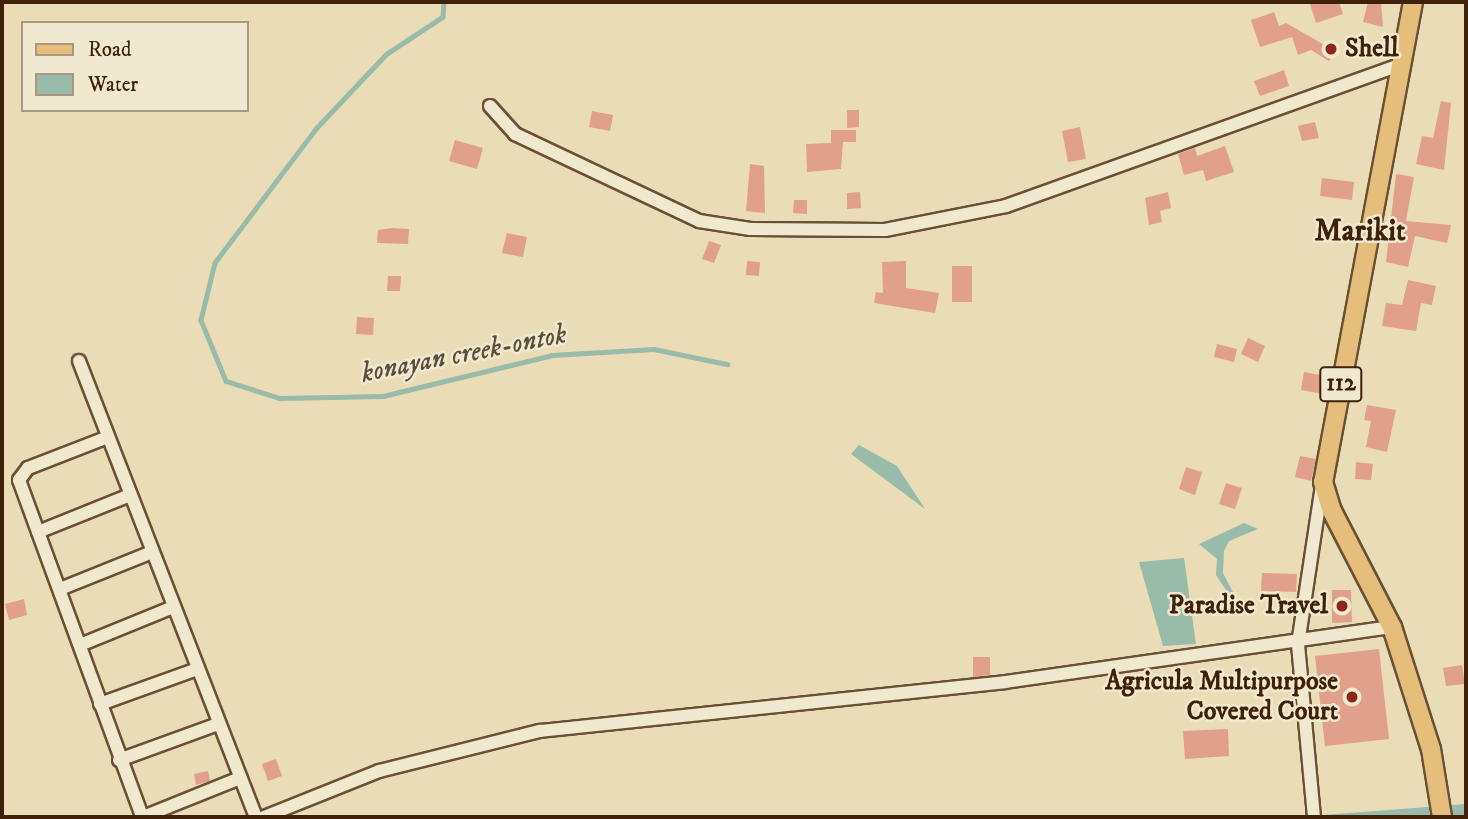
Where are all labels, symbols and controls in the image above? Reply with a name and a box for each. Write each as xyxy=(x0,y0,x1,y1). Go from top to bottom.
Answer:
legend xyxy=(21,21,248,112)
place label: Shell xyxy=(1345,33,1399,65)
text: Road xyxy=(88,37,132,63)
marker: Shell xyxy=(1323,41,1339,57)
text: Water xyxy=(88,72,138,98)
district label: Marikit xyxy=(1314,214,1406,250)
water label: konayan creek-ontok xyxy=(359,318,569,390)
road number: 112 xyxy=(1318,363,1364,404)
place label: Paradise Travel xyxy=(1169,590,1328,622)
marker: Paradise Travel xyxy=(1334,598,1350,614)
place label: Agricula Multipurpose Covered Court xyxy=(1105,666,1338,728)
marker: Agricula Multipurpose Covered Court xyxy=(1344,689,1360,705)

